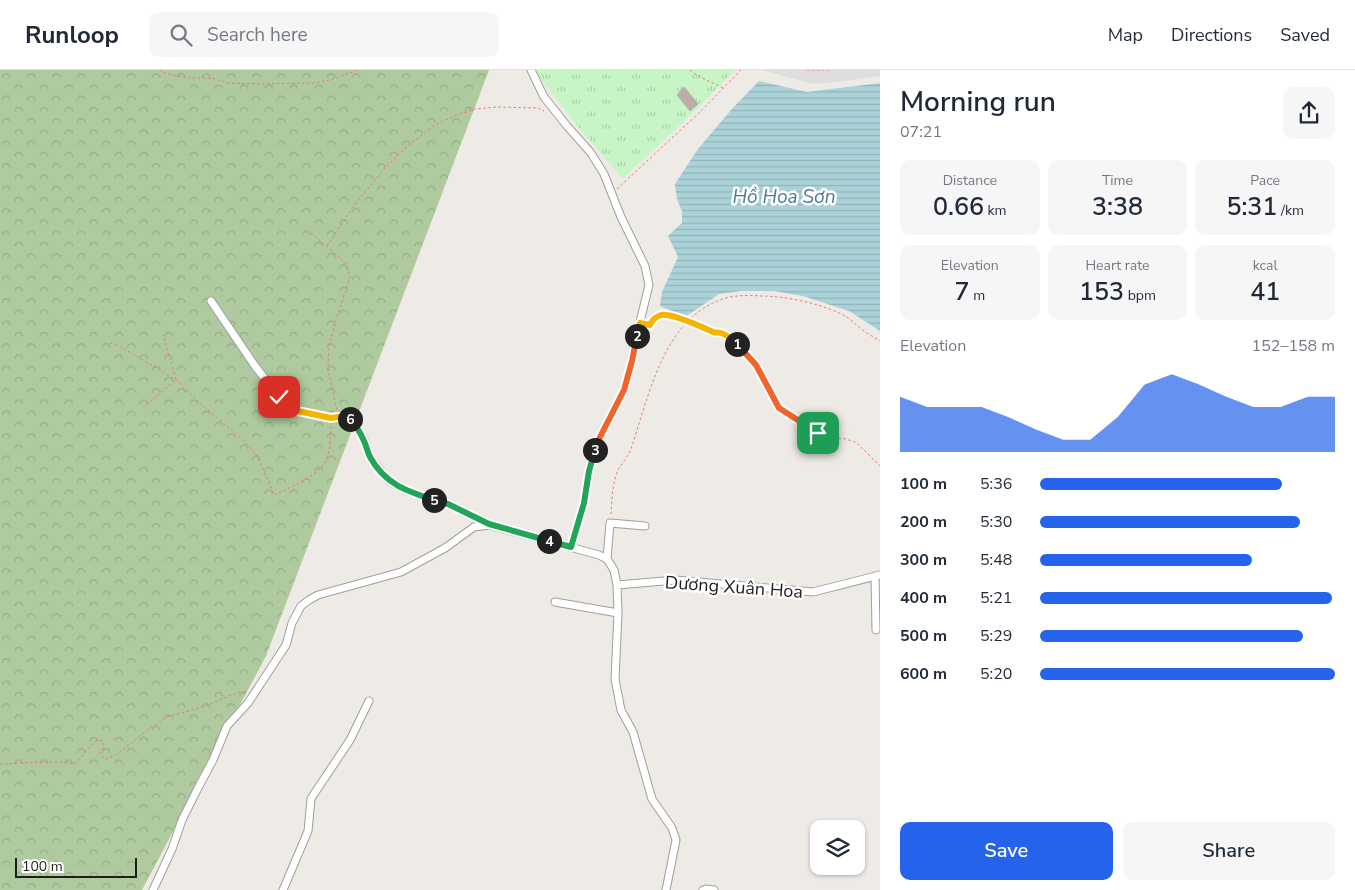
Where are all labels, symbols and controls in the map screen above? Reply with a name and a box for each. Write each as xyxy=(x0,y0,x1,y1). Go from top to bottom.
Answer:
search box xyxy=(149,12,499,57)
text: Runloop xyxy=(25,19,119,51)
icon: search xyxy=(167,21,195,49)
text: Search here xyxy=(207,22,308,48)
text: Map xyxy=(1108,23,1143,47)
text: Directions xyxy=(1171,23,1252,47)
text: Saved xyxy=(1280,23,1330,47)
text: Morning run xyxy=(900,83,1056,121)
button: share xyxy=(1283,87,1335,139)
text: 07:21 xyxy=(900,121,942,143)
text: Distance xyxy=(943,171,997,190)
text: Time xyxy=(1102,171,1133,190)
text: Pace xyxy=(1250,171,1280,190)
water label: Hồ Hoa Sơn xyxy=(733,184,835,210)
text: 0.66 xyxy=(933,190,984,224)
text: 3:38 xyxy=(1092,190,1143,224)
text: 5:31 xyxy=(1226,190,1277,224)
text: km xyxy=(984,201,1007,220)
text: /km xyxy=(1277,201,1304,220)
text: Elevation xyxy=(941,256,999,275)
text: Heart rate xyxy=(1085,256,1150,275)
text: kcal xyxy=(1253,256,1278,275)
text: 7 xyxy=(955,275,970,309)
text: 153 xyxy=(1079,275,1124,309)
text: 41 xyxy=(1250,275,1280,309)
text: m xyxy=(970,286,985,305)
text: bpm xyxy=(1124,286,1156,305)
pin: 2 xyxy=(624,324,650,348)
text: 2 xyxy=(633,327,642,346)
pin: 1 xyxy=(724,332,750,356)
text: 1 xyxy=(733,335,742,354)
text: Elevation xyxy=(900,335,966,357)
text: 152–158 m xyxy=(1252,335,1335,357)
pin xyxy=(258,376,300,418)
icon: check xyxy=(265,383,293,411)
pin: 6 xyxy=(338,406,362,432)
text: 6 xyxy=(346,410,355,429)
pin xyxy=(797,412,839,454)
icon: arrive xyxy=(804,419,832,447)
pin: 3 xyxy=(582,438,608,462)
text: 3 xyxy=(591,441,600,460)
text: 100 m xyxy=(900,473,947,495)
text: 5:36 xyxy=(980,473,1012,495)
pin: 5 xyxy=(422,488,446,512)
text: 5 xyxy=(430,491,439,510)
text: 200 m xyxy=(900,511,947,533)
text: 5:30 xyxy=(980,511,1012,533)
pin: 4 xyxy=(536,528,562,554)
text: 4 xyxy=(545,532,554,551)
text: 300 m xyxy=(900,549,947,571)
text: 5:48 xyxy=(980,549,1012,571)
street label: Dương Xuân Hoa xyxy=(664,570,804,604)
text: 400 m xyxy=(900,587,947,609)
text: 5:21 xyxy=(980,587,1012,609)
text: 500 m xyxy=(900,625,947,647)
text: 5:29 xyxy=(980,625,1012,647)
text: 600 m xyxy=(900,663,947,685)
text: 5:20 xyxy=(980,663,1012,685)
map controls xyxy=(810,820,865,875)
button: layers xyxy=(810,820,865,875)
button: Save xyxy=(900,822,1113,880)
button: Share xyxy=(1123,822,1335,880)
scale bar xyxy=(15,855,138,878)
text: 100 m xyxy=(22,857,63,876)

